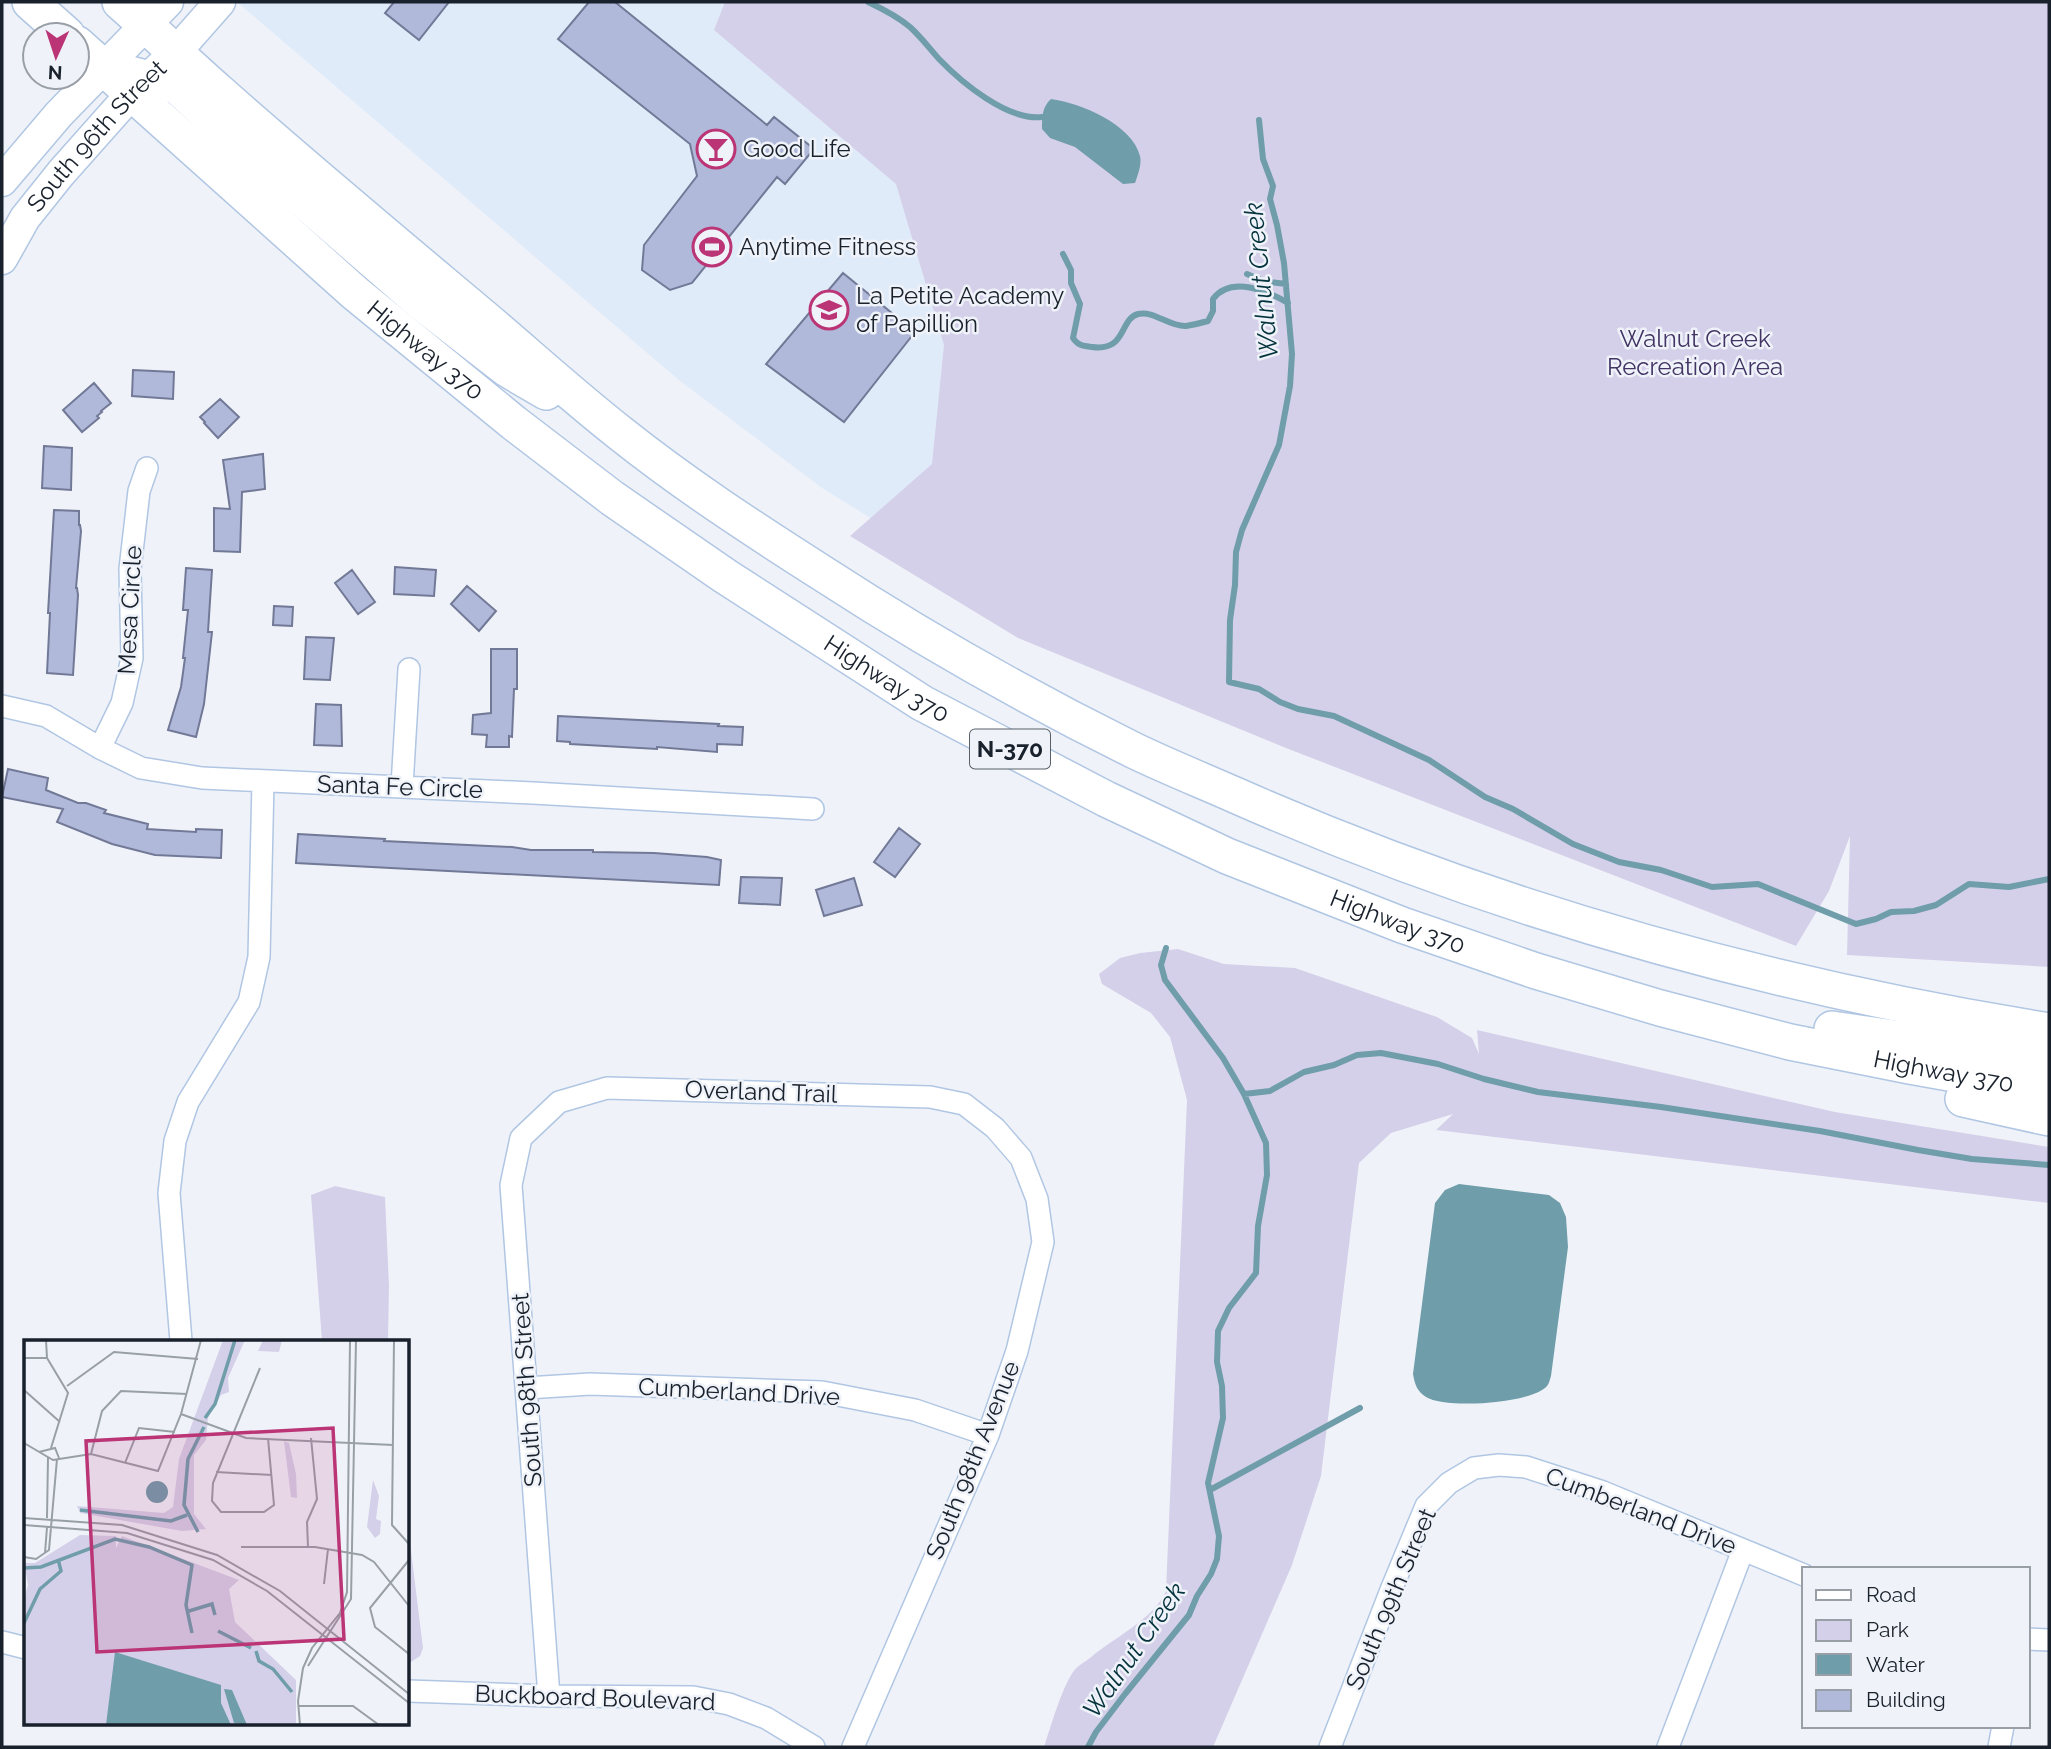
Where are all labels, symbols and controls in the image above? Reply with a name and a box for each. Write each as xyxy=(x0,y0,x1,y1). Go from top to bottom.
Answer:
north arrow xyxy=(21,21,91,91)
street label: South 96th Street xyxy=(21,54,172,218)
text: N xyxy=(47,62,63,84)
bar icon: Good Life xyxy=(695,128,737,170)
place label: Good Life xyxy=(743,134,851,163)
water label: Walnut Creek xyxy=(1238,201,1284,361)
sports icon: Anytime Fitness xyxy=(691,226,733,268)
place label: Anytime Fitness xyxy=(739,232,916,261)
place label: La Petite Academy of Papillion xyxy=(856,281,1064,338)
school or university icon: La Petite Academy of Papillion xyxy=(808,289,850,331)
street label: Highway 370 xyxy=(361,294,490,406)
park label: Walnut Creek Recreation Area xyxy=(1607,324,1783,381)
street label: Mesa Circle xyxy=(112,545,147,675)
street label: Highway 370 xyxy=(819,629,954,729)
road number: N-370 xyxy=(970,730,1050,768)
street label: Santa Fe Circle xyxy=(317,769,483,804)
street label: Highway 370 xyxy=(1326,883,1469,960)
street label: Highway 370 xyxy=(1871,1044,2016,1098)
street label: Overland Trail xyxy=(684,1074,838,1109)
street label: South 98th Street xyxy=(505,1292,548,1488)
inset map xyxy=(24,1340,410,1724)
street label: South 98th Avenue xyxy=(920,1356,1026,1563)
street label: Cumberland Drive xyxy=(637,1372,841,1411)
street label: Cumberland Drive xyxy=(1542,1461,1741,1560)
street label: South 99th Street xyxy=(1339,1504,1442,1694)
legend xyxy=(1802,1567,2030,1728)
water label: Walnut Creek xyxy=(1076,1577,1192,1723)
text: Road xyxy=(1866,1582,1916,1607)
text: Park xyxy=(1866,1617,1909,1642)
text: Water xyxy=(1866,1652,1925,1677)
street label: Buckboard Boulevard xyxy=(474,1679,716,1716)
text: Building xyxy=(1866,1687,1946,1712)

